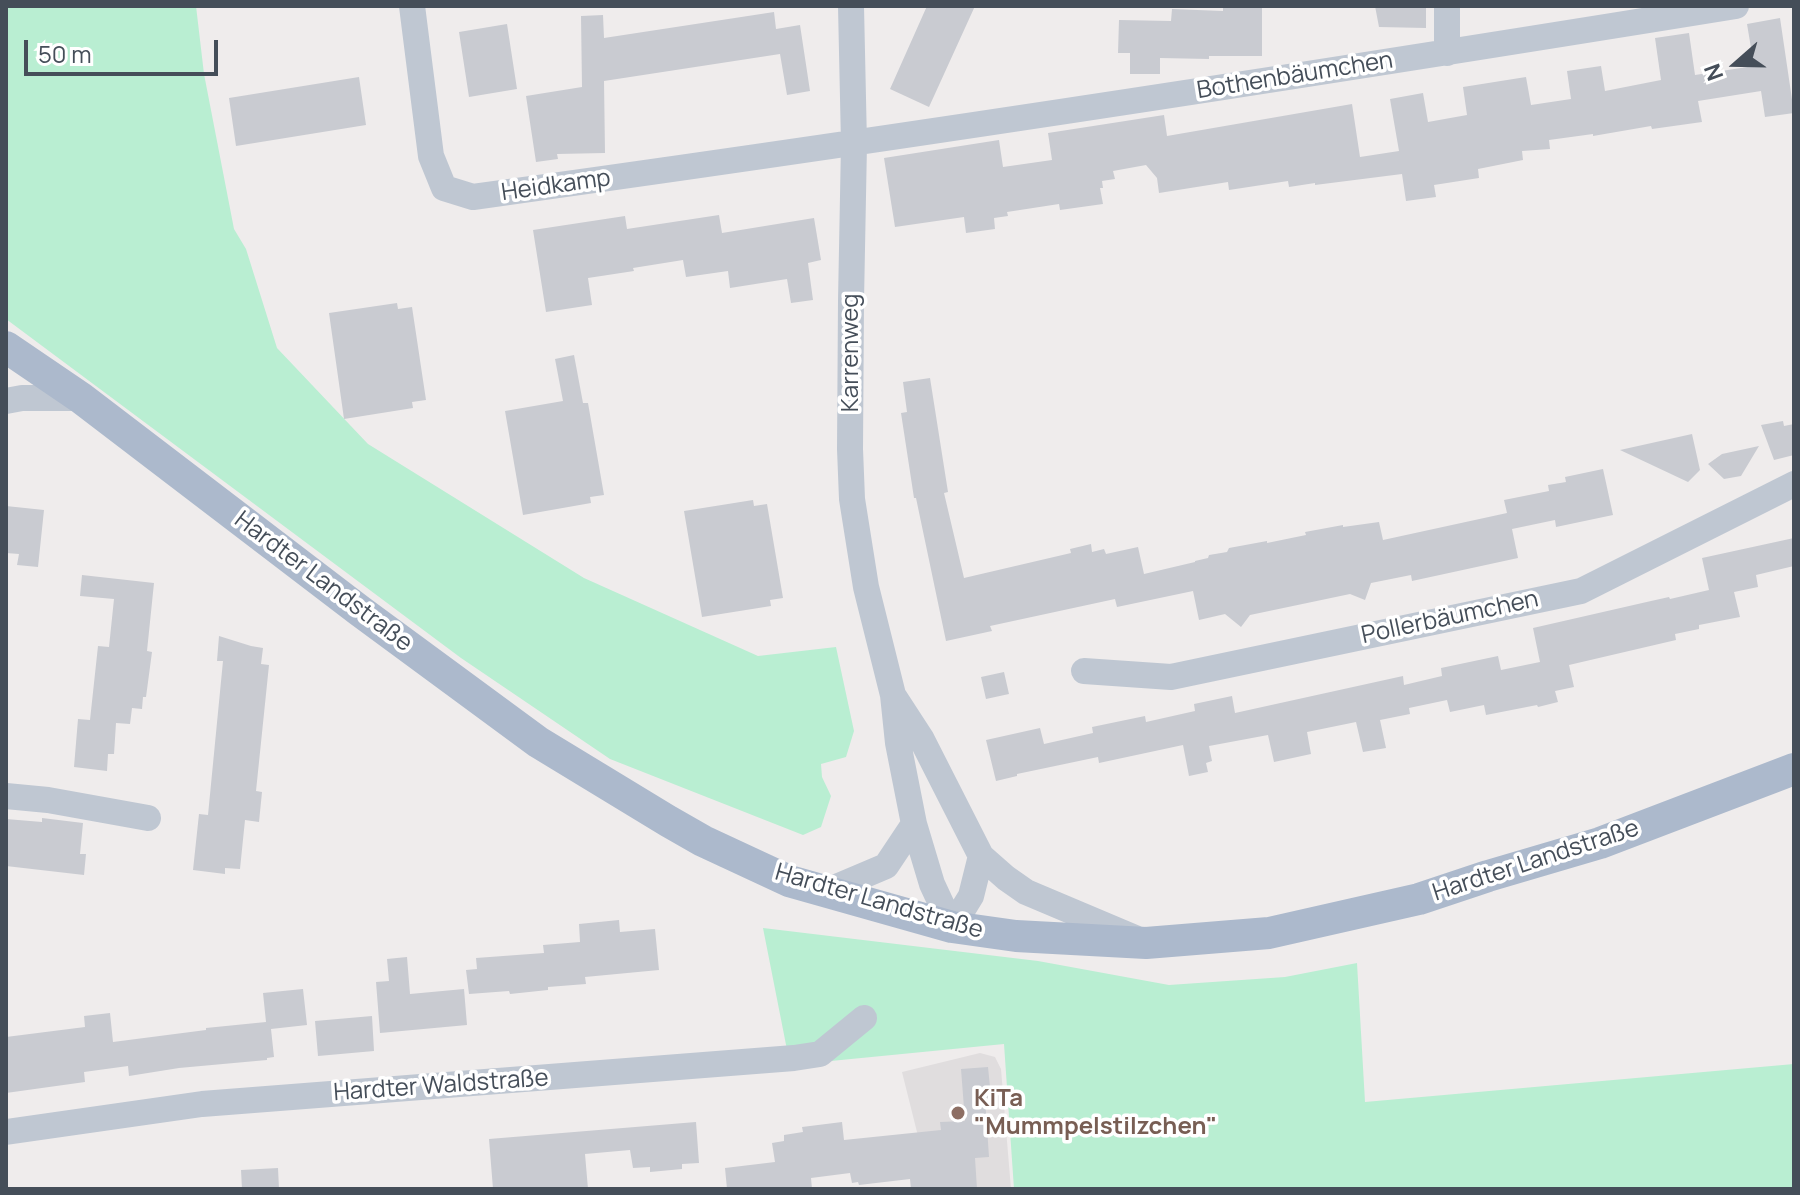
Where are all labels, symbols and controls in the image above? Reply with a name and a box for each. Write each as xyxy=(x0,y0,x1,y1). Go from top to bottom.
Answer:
scale bar xyxy=(28,24,222,74)
north arrow xyxy=(1696,24,1776,104)
text: 50 m xyxy=(38,37,92,70)
street label: Bothenbäumchen xyxy=(1195,46,1395,106)
text: N xyxy=(1697,60,1730,85)
street label: Heidkamp xyxy=(499,164,613,208)
street label: Karrenweg xyxy=(837,294,865,412)
street label: Hardter Landstraße xyxy=(228,506,418,658)
street label: Pollerbäumchen xyxy=(1359,585,1541,651)
street label: Hardter Landstraße xyxy=(1429,814,1643,908)
street label: Hardter Landstraße xyxy=(772,859,986,945)
street label: Hardter Waldstraße xyxy=(332,1064,550,1108)
place label: KiTa "Mummpelstilzchen" xyxy=(974,1085,1217,1141)
marker: KiTa "Mummpelstilzchen" xyxy=(949,1104,967,1122)

